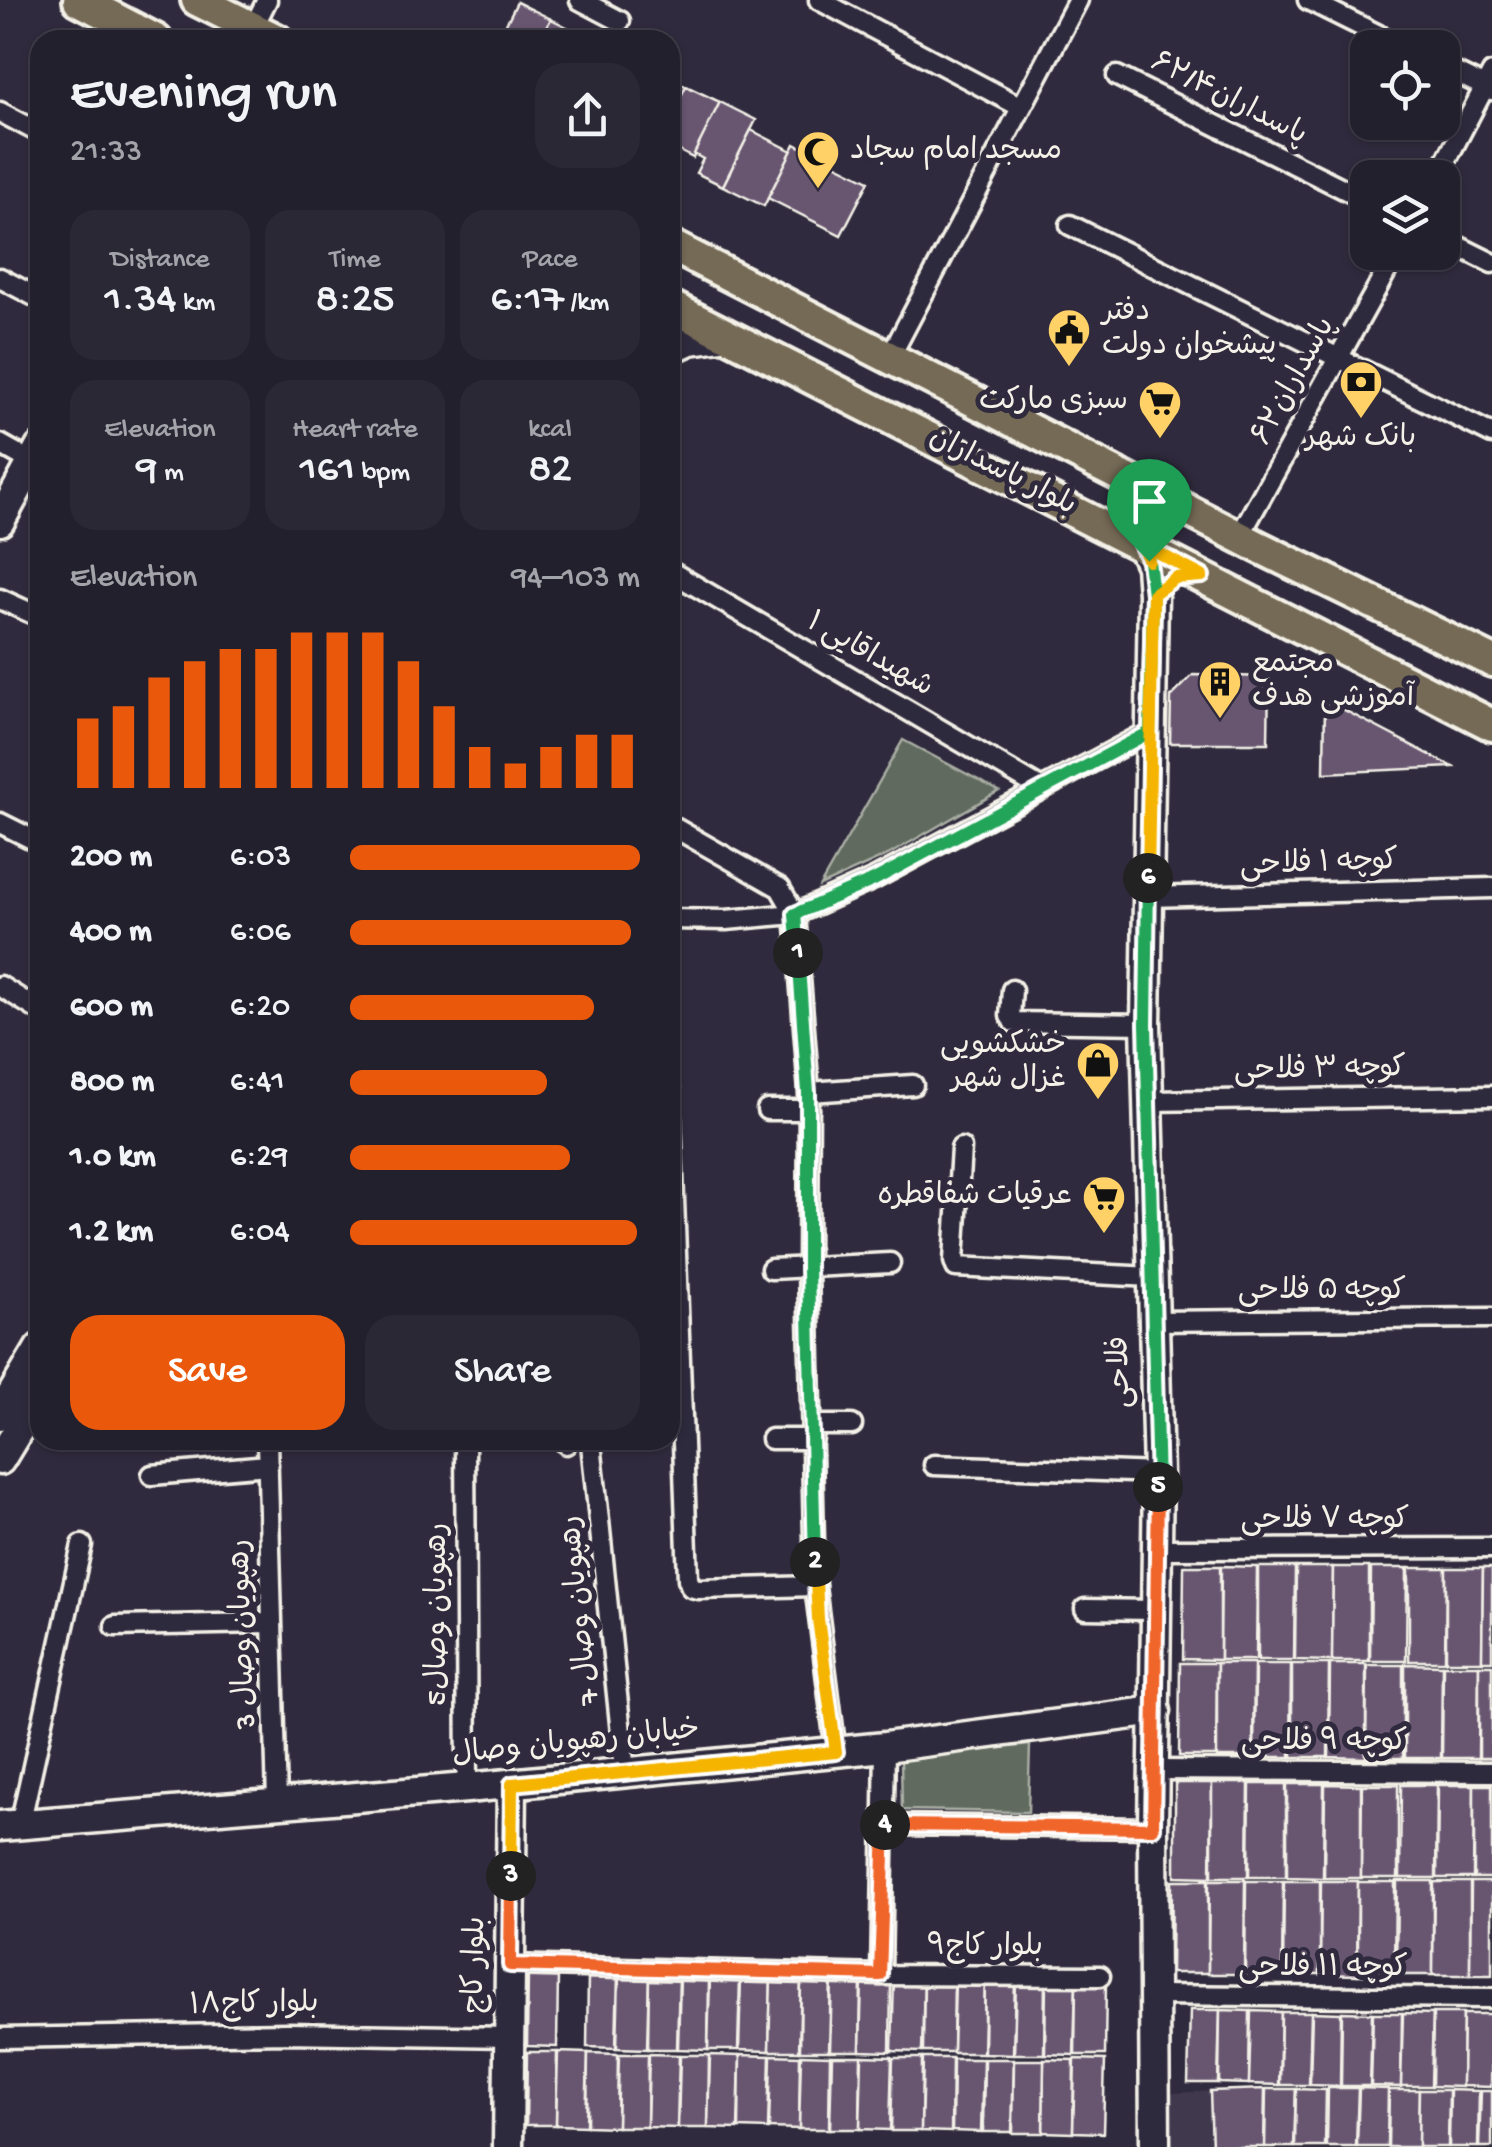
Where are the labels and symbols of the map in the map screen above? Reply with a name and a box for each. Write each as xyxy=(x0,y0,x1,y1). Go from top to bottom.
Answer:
street label: پاسداران۶۲/۴ xyxy=(1144,45,1312,154)
mosque icon: مسجد امام سجاد xyxy=(795,129,841,190)
place label: مسجد امام سجاد xyxy=(850,135,1062,170)
place label: دفتر پیشخوان دولت xyxy=(1099,296,1276,365)
public building icon: دفتر پیشخوان دولت xyxy=(1046,307,1092,368)
street label: پاسداران۶۲ xyxy=(1245,311,1344,452)
bank icon: بانک شهر xyxy=(1338,359,1384,420)
supermarket icon: سبزی مارکت xyxy=(1137,379,1183,440)
place label: سبزی مارکت xyxy=(979,385,1128,420)
street label: بلوار پاسداران xyxy=(923,420,1082,525)
place label: بانک شهر xyxy=(1303,422,1416,457)
pin xyxy=(1107,459,1192,562)
street label: ۱ شهیداقایی xyxy=(799,606,939,706)
place label: مجتمع آموزشی هدف xyxy=(1252,648,1416,717)
building icon: مجتمع آموزشی هدف xyxy=(1197,659,1243,720)
street label: کوچه ۱ فلاحی xyxy=(1239,845,1399,885)
pin: 6 xyxy=(1123,853,1173,903)
pin: 1 xyxy=(773,928,823,978)
place label: خشکشویی غزال شهر xyxy=(940,1029,1066,1098)
shop icon: خشکشویی غزال شهر xyxy=(1075,1040,1121,1101)
street label: کوچه ۳ فلاحی xyxy=(1234,1052,1406,1090)
supermarket icon: عرقیات شفاقطره xyxy=(1081,1174,1127,1235)
place label: عرقیات شفاقطره xyxy=(878,1180,1072,1215)
street label: کوچه ۵ فلاحی xyxy=(1238,1275,1406,1310)
street label: فلاحی xyxy=(1103,1335,1141,1409)
pin: 5 xyxy=(1133,1462,1183,1512)
street label: کوچه ۷ فلاحی xyxy=(1241,1504,1409,1539)
street label: 7 رهپویان وصال xyxy=(555,1514,609,1707)
street label: رهپویان وصال5 xyxy=(422,1522,457,1706)
pin: 2 xyxy=(790,1537,840,1587)
street label: 3 رهپویان وصال xyxy=(224,1538,266,1731)
street label: خیابان رهپویان وصال xyxy=(451,1714,701,1774)
street label: کوچه ۹ فلاحی xyxy=(1241,1726,1407,1761)
pin: 4 xyxy=(860,1800,910,1850)
pin: 3 xyxy=(486,1851,536,1901)
street label: بلوار کاج xyxy=(459,1916,495,2014)
street label: بلوار کاج۹ xyxy=(927,1931,1043,1966)
street label: کوچه ۱۱ فلاحی xyxy=(1238,1952,1408,1987)
street label: بلوار کاج۱۸ xyxy=(189,1987,319,2025)

